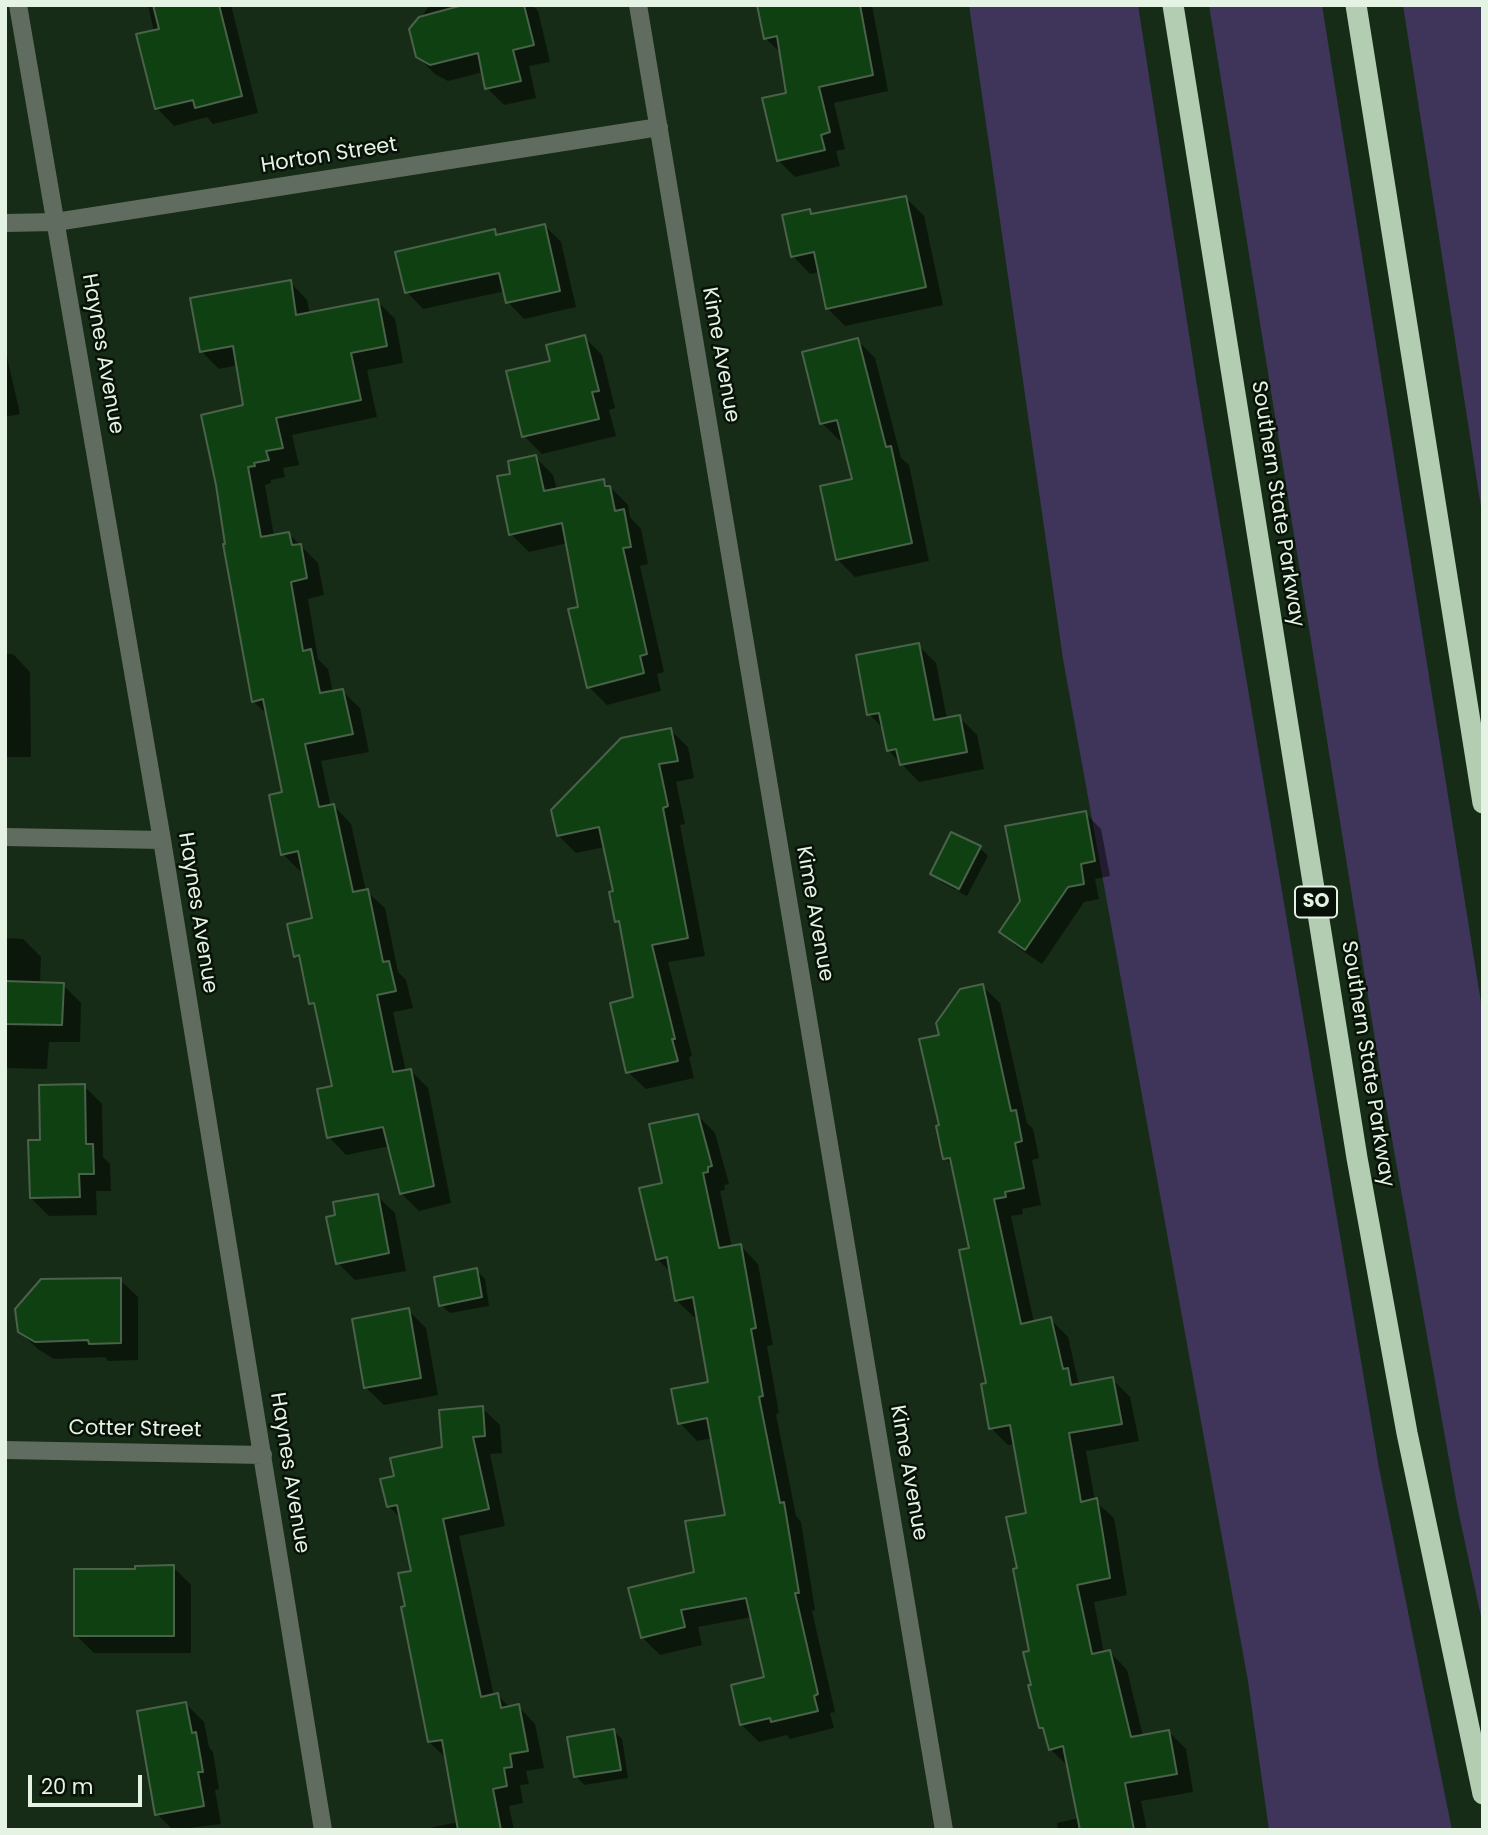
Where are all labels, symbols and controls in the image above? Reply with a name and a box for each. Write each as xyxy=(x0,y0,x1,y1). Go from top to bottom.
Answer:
street label: Horton Street xyxy=(259,133,399,179)
street label: Haynes Avenue xyxy=(75,272,129,436)
street label: Kime Avenue xyxy=(696,285,744,425)
street label: Southern State Parkway xyxy=(1245,379,1309,629)
street label: Haynes Avenue xyxy=(172,831,222,995)
street label: Kime Avenue xyxy=(790,844,838,984)
road number: SO xyxy=(1295,887,1337,918)
street label: Southern State Parkway xyxy=(1335,939,1399,1189)
street label: Haynes Avenue xyxy=(264,1391,314,1555)
street label: Kime Avenue xyxy=(884,1403,932,1543)
street label: Cotter Street xyxy=(68,1416,202,1444)
scale bar xyxy=(32,1762,145,1806)
text: 20 m xyxy=(41,1772,94,1801)

